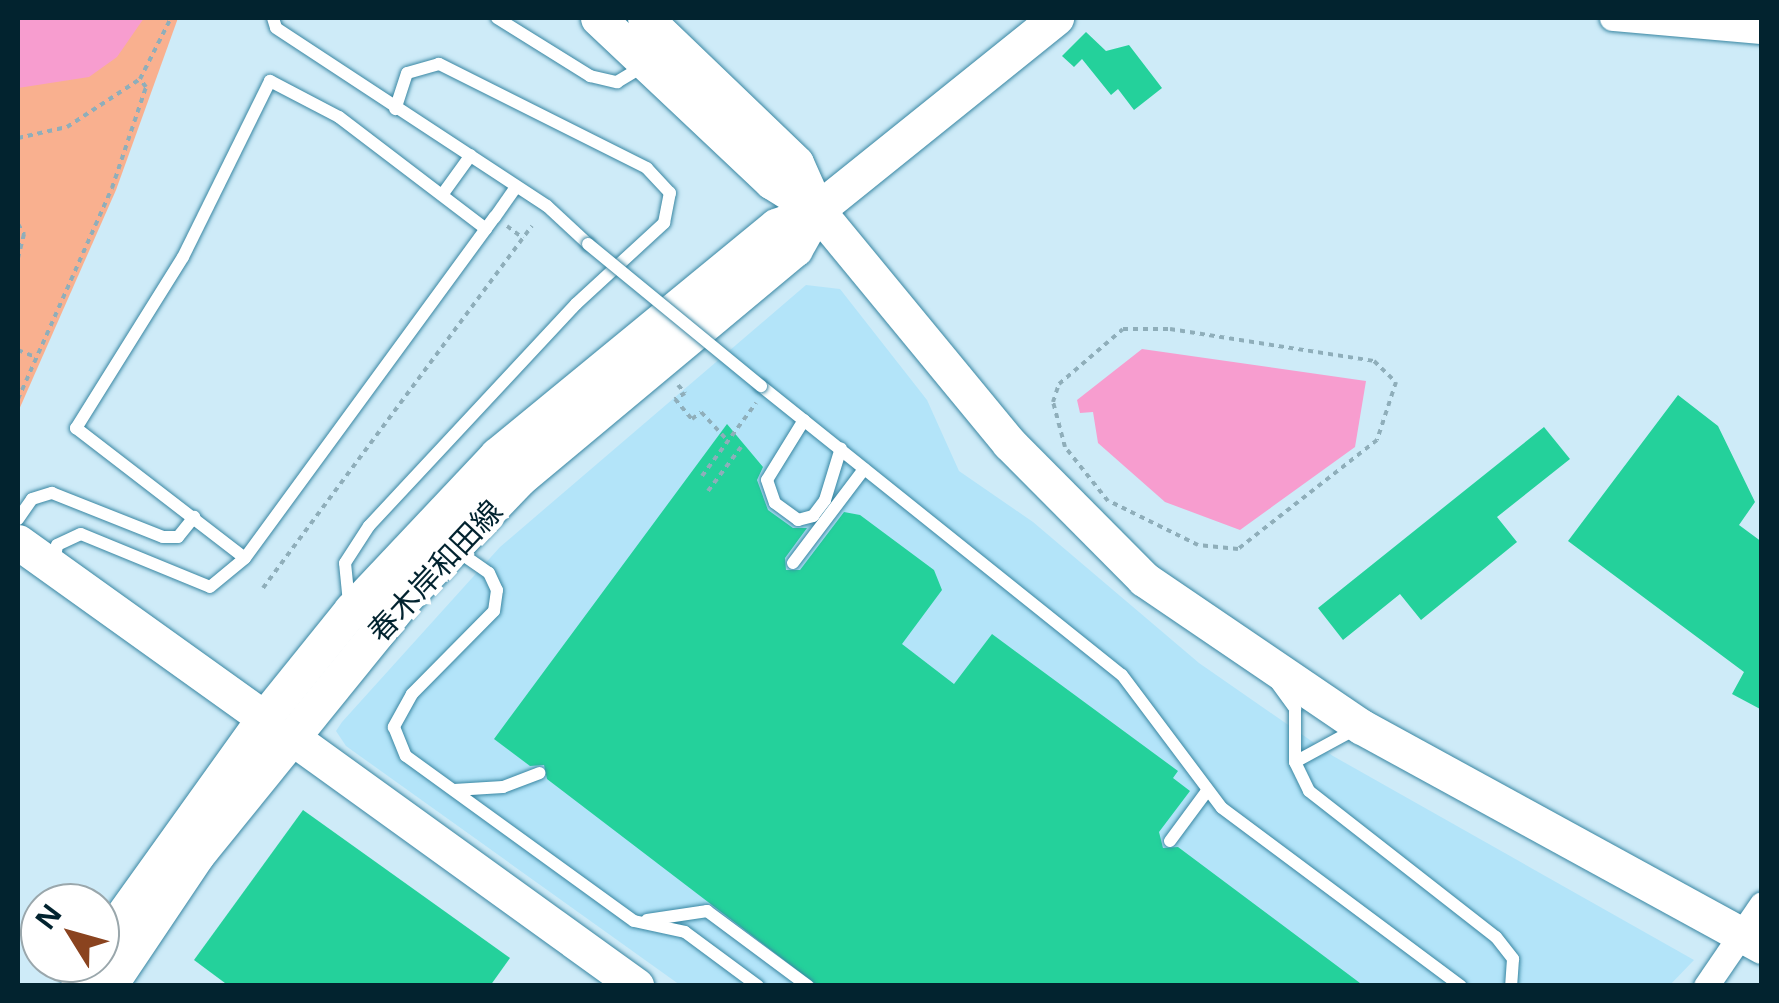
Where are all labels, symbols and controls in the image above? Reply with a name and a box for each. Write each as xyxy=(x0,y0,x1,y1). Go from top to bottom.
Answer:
street label: 春木岸和田線 xyxy=(360,493,510,649)
north arrow xyxy=(20,883,120,983)
text: N xyxy=(26,896,70,937)

